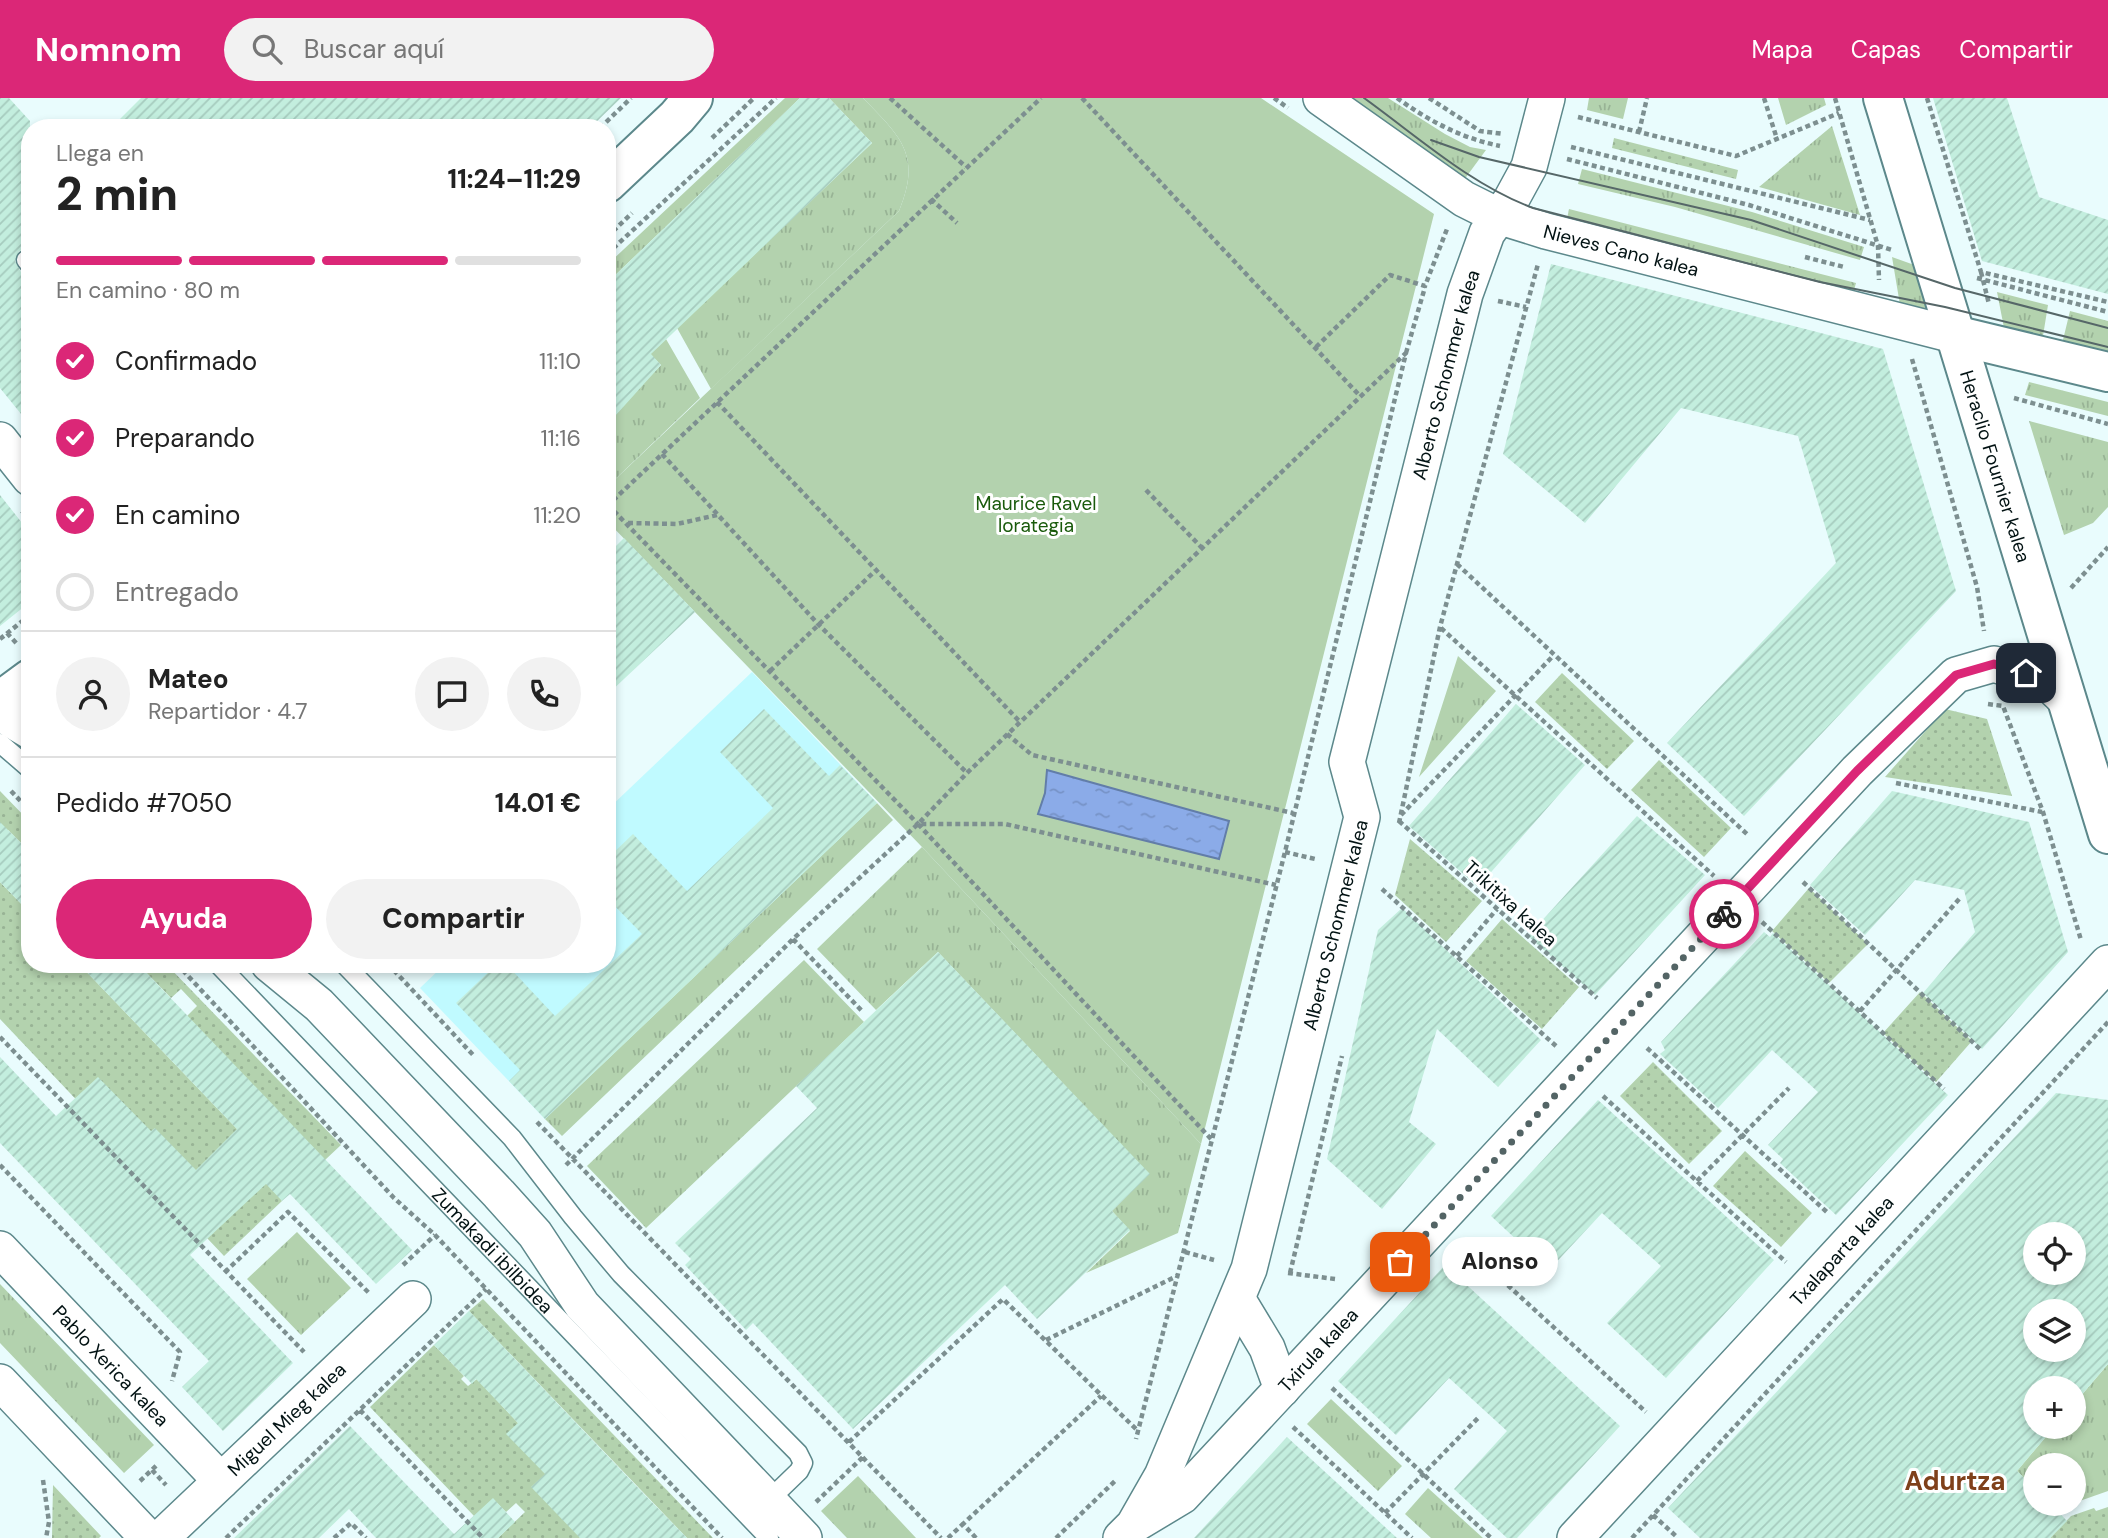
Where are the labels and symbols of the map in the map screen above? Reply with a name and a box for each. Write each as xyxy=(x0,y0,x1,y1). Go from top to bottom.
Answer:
street label: Nieves Cano kalea xyxy=(1541,219,1701,282)
street label: Alberto Schommer kalea xyxy=(1407,266,1486,482)
street label: Heraclio Fournier kalea xyxy=(1954,367,2036,565)
park label: Maurice Ravel lorategia xyxy=(975,491,1097,538)
pin xyxy=(1996,643,2056,703)
street label: Alberto Schommer kalea xyxy=(1297,817,1374,1033)
street label: Trikitixa kalea xyxy=(1459,855,1563,952)
courier xyxy=(1689,879,1759,949)
street label: Zumakadi ibilbidea xyxy=(427,1183,559,1319)
street label: Txalaparta kalea xyxy=(1785,1190,1899,1311)
pin xyxy=(1370,1232,1430,1292)
callout: Alonso xyxy=(1442,1238,1558,1286)
street label: Pablo Xerica kalea xyxy=(47,1300,174,1432)
street label: Txirula kalea xyxy=(1273,1303,1364,1398)
street label: Miguel Mieg kalea xyxy=(222,1357,351,1481)
district label: Adurtza xyxy=(1905,1464,2005,1498)

